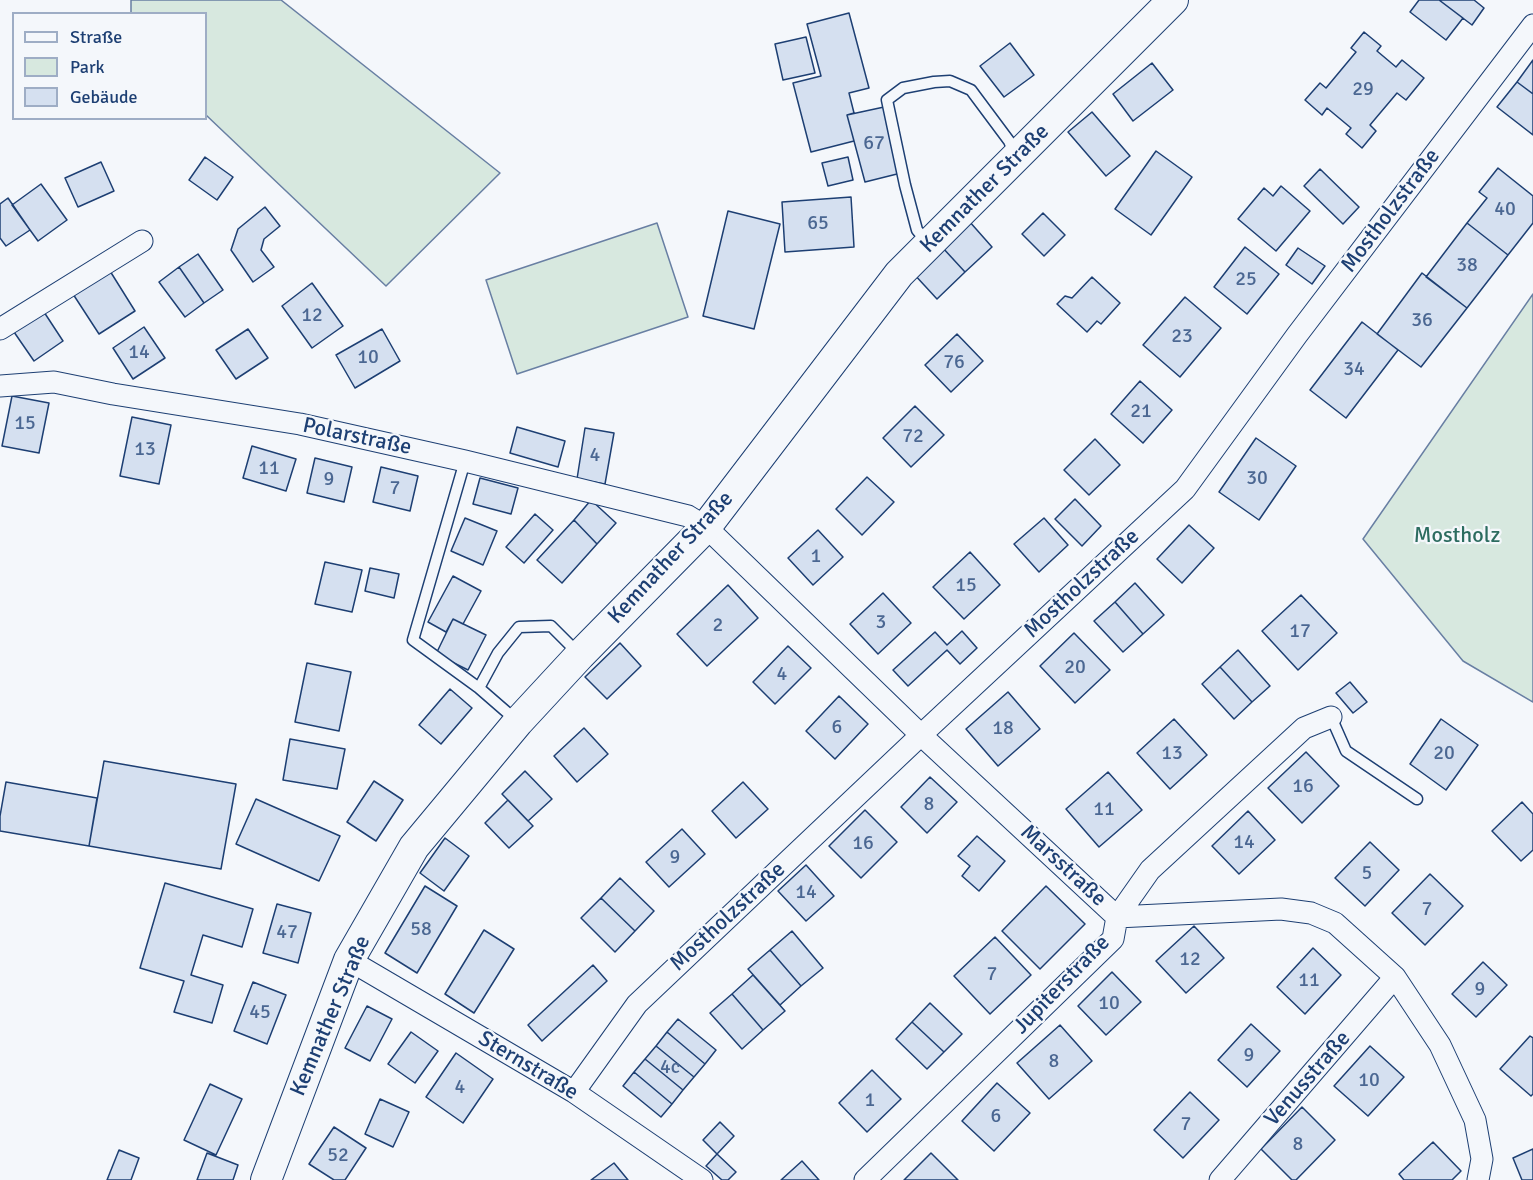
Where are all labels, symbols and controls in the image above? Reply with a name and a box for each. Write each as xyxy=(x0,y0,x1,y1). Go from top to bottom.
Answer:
legend xyxy=(12,12,207,120)
text: Straße xyxy=(70,26,122,48)
text: Park xyxy=(70,56,105,78)
house number: 29 xyxy=(1352,78,1374,102)
text: Gebäude xyxy=(70,86,138,108)
street label: Kemnather Straße xyxy=(915,119,1055,259)
house number: 67 xyxy=(863,132,885,156)
street label: Mostholzstraße xyxy=(1336,144,1446,278)
house number: 40 xyxy=(1494,198,1516,222)
house number: 65 xyxy=(807,212,829,236)
house number: 38 xyxy=(1456,254,1478,278)
house number: 25 xyxy=(1235,268,1257,292)
house number: 12 xyxy=(301,304,323,328)
house number: 36 xyxy=(1411,309,1433,333)
house number: 23 xyxy=(1171,325,1193,349)
house number: 14 xyxy=(128,341,150,365)
house number: 10 xyxy=(357,346,379,370)
house number: 76 xyxy=(943,351,965,375)
house number: 34 xyxy=(1343,358,1365,382)
house number: 21 xyxy=(1130,400,1152,424)
house number: 15 xyxy=(14,412,36,436)
street label: Polarstraße xyxy=(300,413,414,461)
house number: 72 xyxy=(902,425,924,449)
house number: 13 xyxy=(134,438,156,462)
house number: 4 xyxy=(590,444,600,468)
house number: 11 xyxy=(258,457,280,481)
house number: 30 xyxy=(1246,467,1268,491)
house number: 9 xyxy=(324,468,334,492)
house number: 7 xyxy=(390,477,400,501)
street label: Kemnather Straße xyxy=(603,486,739,630)
park label: Mostholz xyxy=(1414,523,1500,549)
street label: Mostholzstraße xyxy=(1019,524,1145,644)
house number: 1 xyxy=(811,545,821,569)
house number: 15 xyxy=(955,574,977,598)
house number: 3 xyxy=(876,611,886,635)
house number: 2 xyxy=(713,614,723,638)
house number: 17 xyxy=(1289,620,1311,644)
house number: 20 xyxy=(1064,656,1086,680)
house number: 4 xyxy=(777,663,787,687)
house number: 6 xyxy=(832,716,842,740)
house number: 18 xyxy=(992,717,1014,741)
house number: 13 xyxy=(1161,742,1183,766)
house number: 20 xyxy=(1433,742,1455,766)
house number: 16 xyxy=(1292,775,1314,799)
house number: 8 xyxy=(924,793,934,817)
house number: 11 xyxy=(1093,798,1115,822)
street label: Marsstraße xyxy=(1015,820,1111,912)
house number: 14 xyxy=(1233,831,1255,855)
house number: 16 xyxy=(852,832,874,856)
house number: 9 xyxy=(670,846,680,870)
street label: Mostholzstraße xyxy=(665,857,791,977)
house number: 5 xyxy=(1362,862,1372,886)
house number: 14 xyxy=(795,881,817,905)
house number: 7 xyxy=(1422,898,1432,922)
house number: 58 xyxy=(410,918,432,942)
house number: 47 xyxy=(276,921,298,945)
street label: Jupiterstraße xyxy=(1008,930,1116,1040)
street label: Kemnather Straße xyxy=(285,932,377,1100)
house number: 12 xyxy=(1179,948,1201,972)
house number: 7 xyxy=(987,963,997,987)
house number: 11 xyxy=(1298,969,1320,993)
house number: 9 xyxy=(1475,978,1485,1002)
house number: 10 xyxy=(1098,992,1120,1016)
house number: 45 xyxy=(249,1001,271,1025)
street label: Sternstraße xyxy=(473,1026,583,1106)
street label: Venusstraße xyxy=(1260,1026,1356,1132)
house number: 9 xyxy=(1244,1044,1254,1068)
house number: 8 xyxy=(1049,1050,1059,1074)
house number: 4c xyxy=(660,1056,680,1080)
house number: 10 xyxy=(1358,1069,1380,1093)
house number: 4 xyxy=(455,1076,465,1100)
house number: 1 xyxy=(865,1089,875,1113)
house number: 6 xyxy=(991,1105,1001,1129)
house number: 7 xyxy=(1181,1113,1191,1137)
house number: 8 xyxy=(1293,1133,1303,1157)
house number: 52 xyxy=(327,1144,349,1168)

